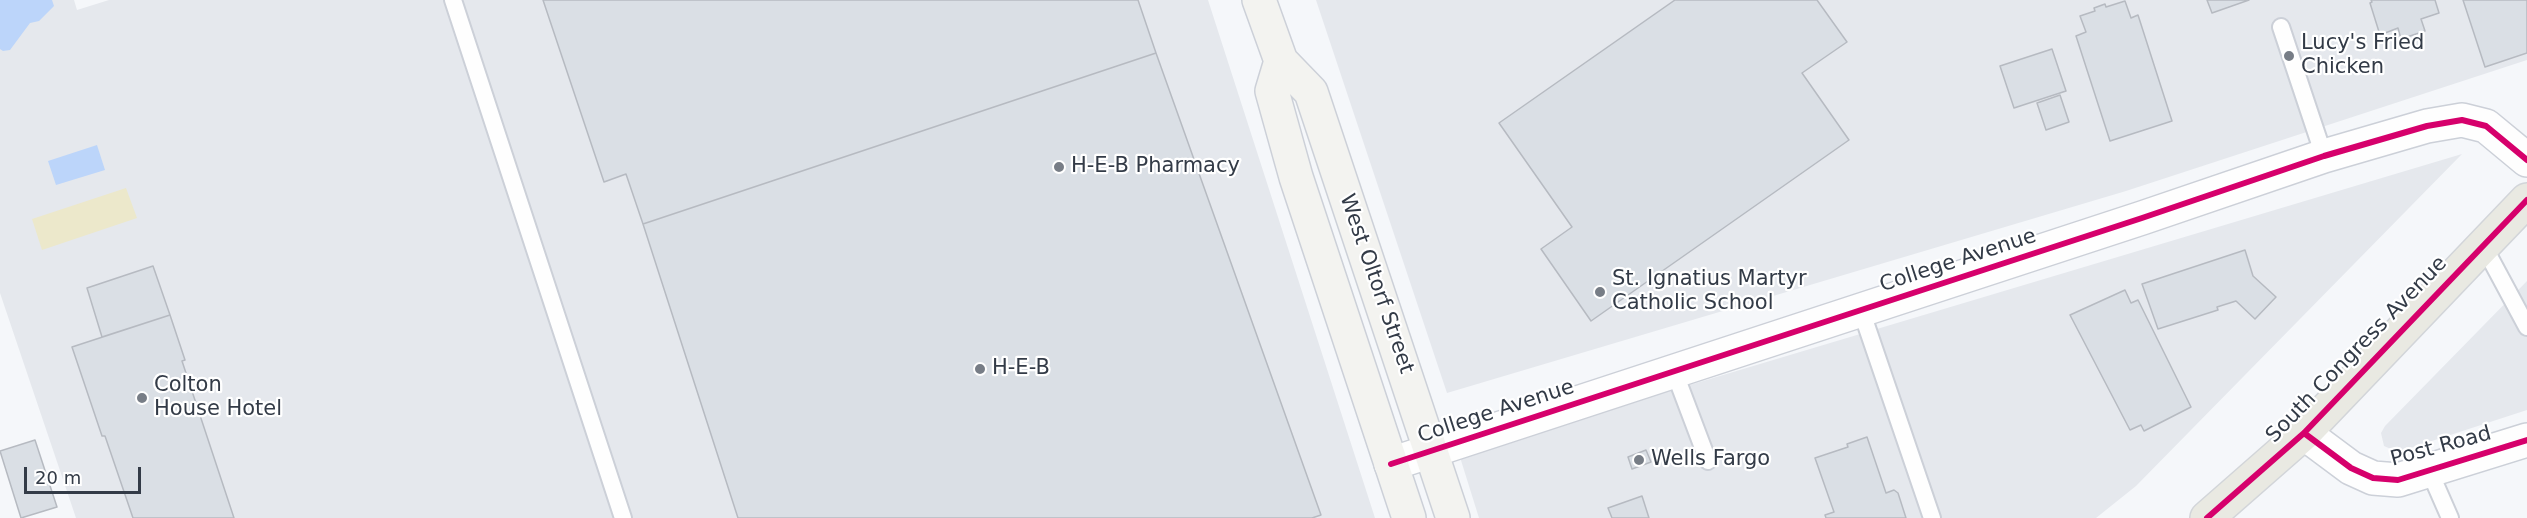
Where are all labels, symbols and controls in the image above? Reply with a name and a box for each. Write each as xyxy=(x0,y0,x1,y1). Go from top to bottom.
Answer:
place label: Lucy's Fried Chicken xyxy=(2301,31,2424,81)
marker: Lucy's Fried Chicken xyxy=(2282,49,2296,63)
place label: H-E-B Pharmacy xyxy=(1071,154,1240,180)
marker: H-E-B Pharmacy xyxy=(1052,160,1066,174)
street label: West Oltorf Street xyxy=(1333,191,1419,377)
street label: College Avenue xyxy=(1877,224,2039,298)
street label: South Congress Avenue xyxy=(2261,251,2453,449)
place label: St. Ignatius Martyr Catholic School xyxy=(1612,267,1807,317)
marker: St. Ignatius Martyr Catholic School xyxy=(1593,285,1607,299)
place label: H-E-B xyxy=(992,356,1050,382)
marker: H-E-B xyxy=(973,362,987,376)
place label: Colton House Hotel xyxy=(154,373,282,423)
street label: College Avenue xyxy=(1415,375,1577,449)
marker: Colton House Hotel xyxy=(135,391,149,405)
street label: Post Road xyxy=(2388,421,2494,473)
place label: Wells Fargo xyxy=(1651,447,1770,473)
marker: Wells Fargo xyxy=(1632,453,1646,467)
scale bar xyxy=(27,455,144,493)
text: 20 m xyxy=(35,467,81,488)

